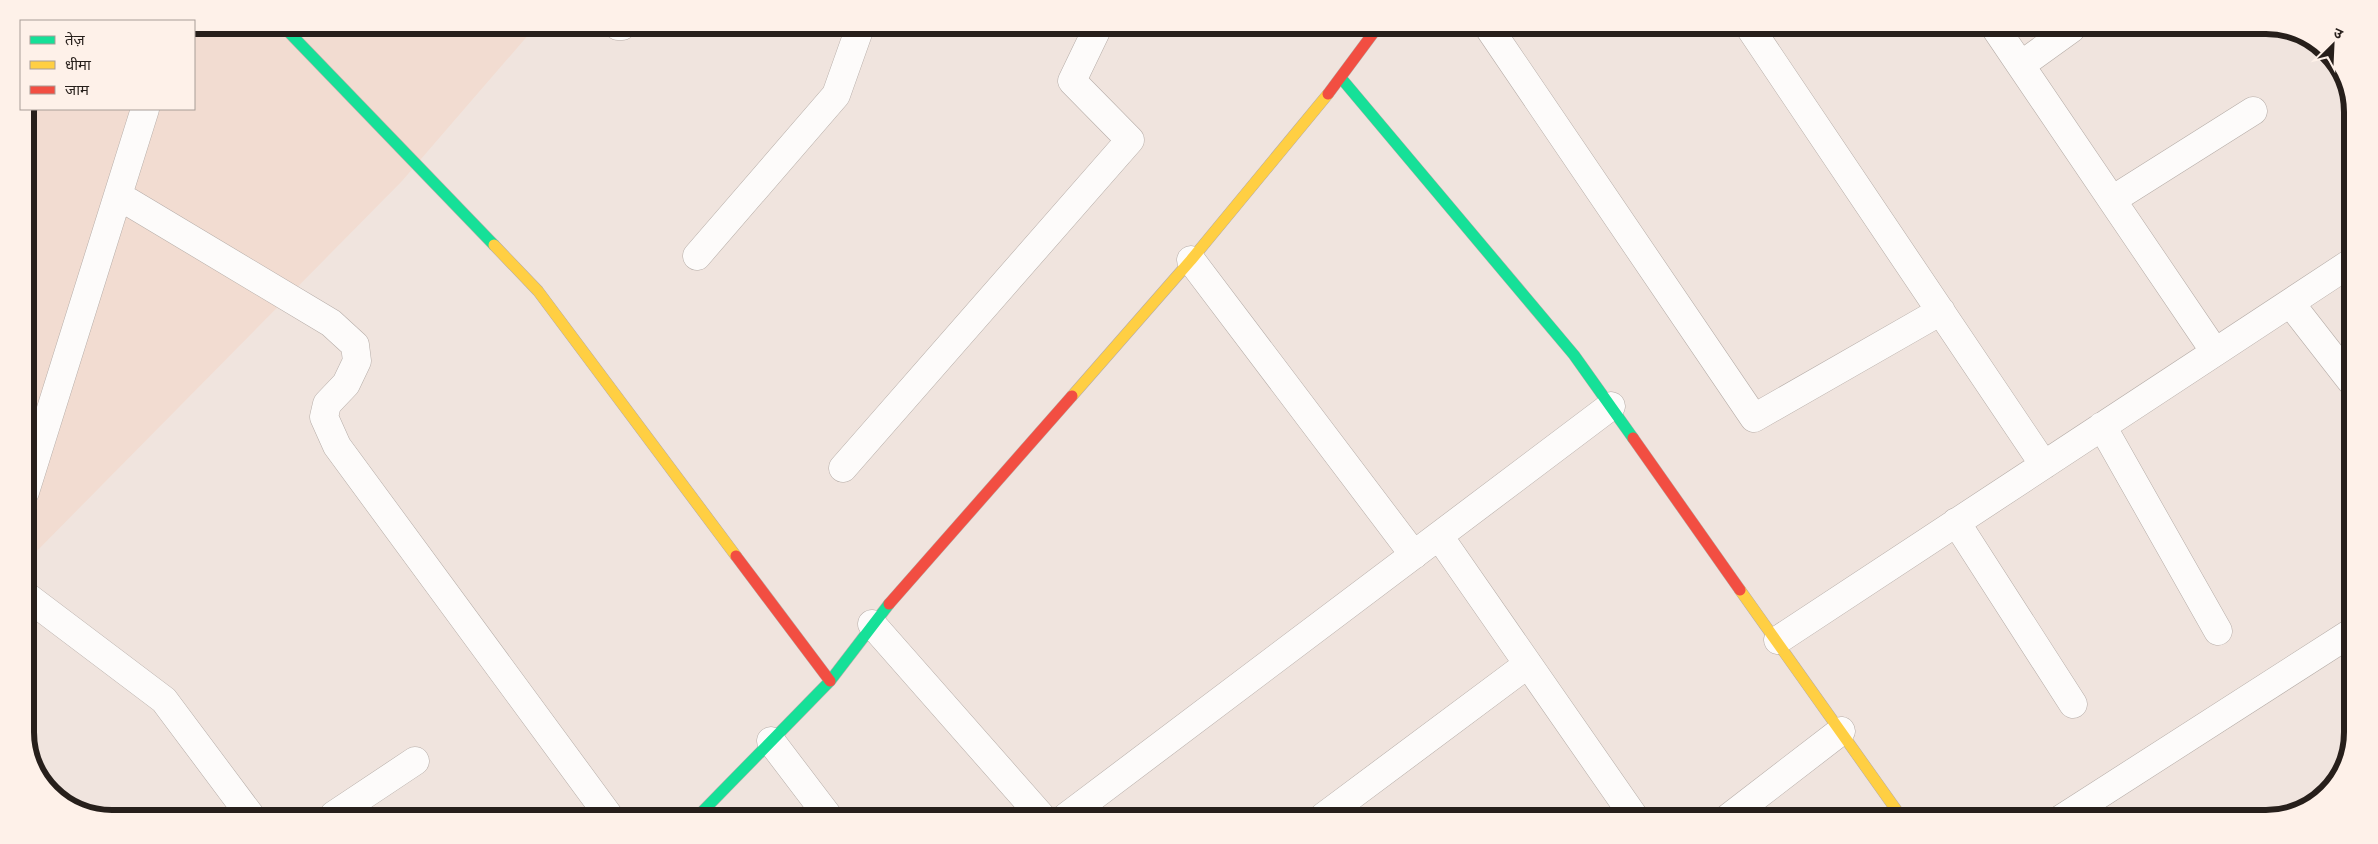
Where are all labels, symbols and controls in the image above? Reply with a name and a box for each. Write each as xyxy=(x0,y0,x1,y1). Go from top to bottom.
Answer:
legend xyxy=(20,20,195,110)
north arrow xyxy=(2308,20,2358,70)
text: उ xyxy=(2331,24,2346,43)
text: तेज़ xyxy=(65,31,86,49)
text: धीमा xyxy=(65,56,92,74)
text: जाम xyxy=(65,81,90,99)

